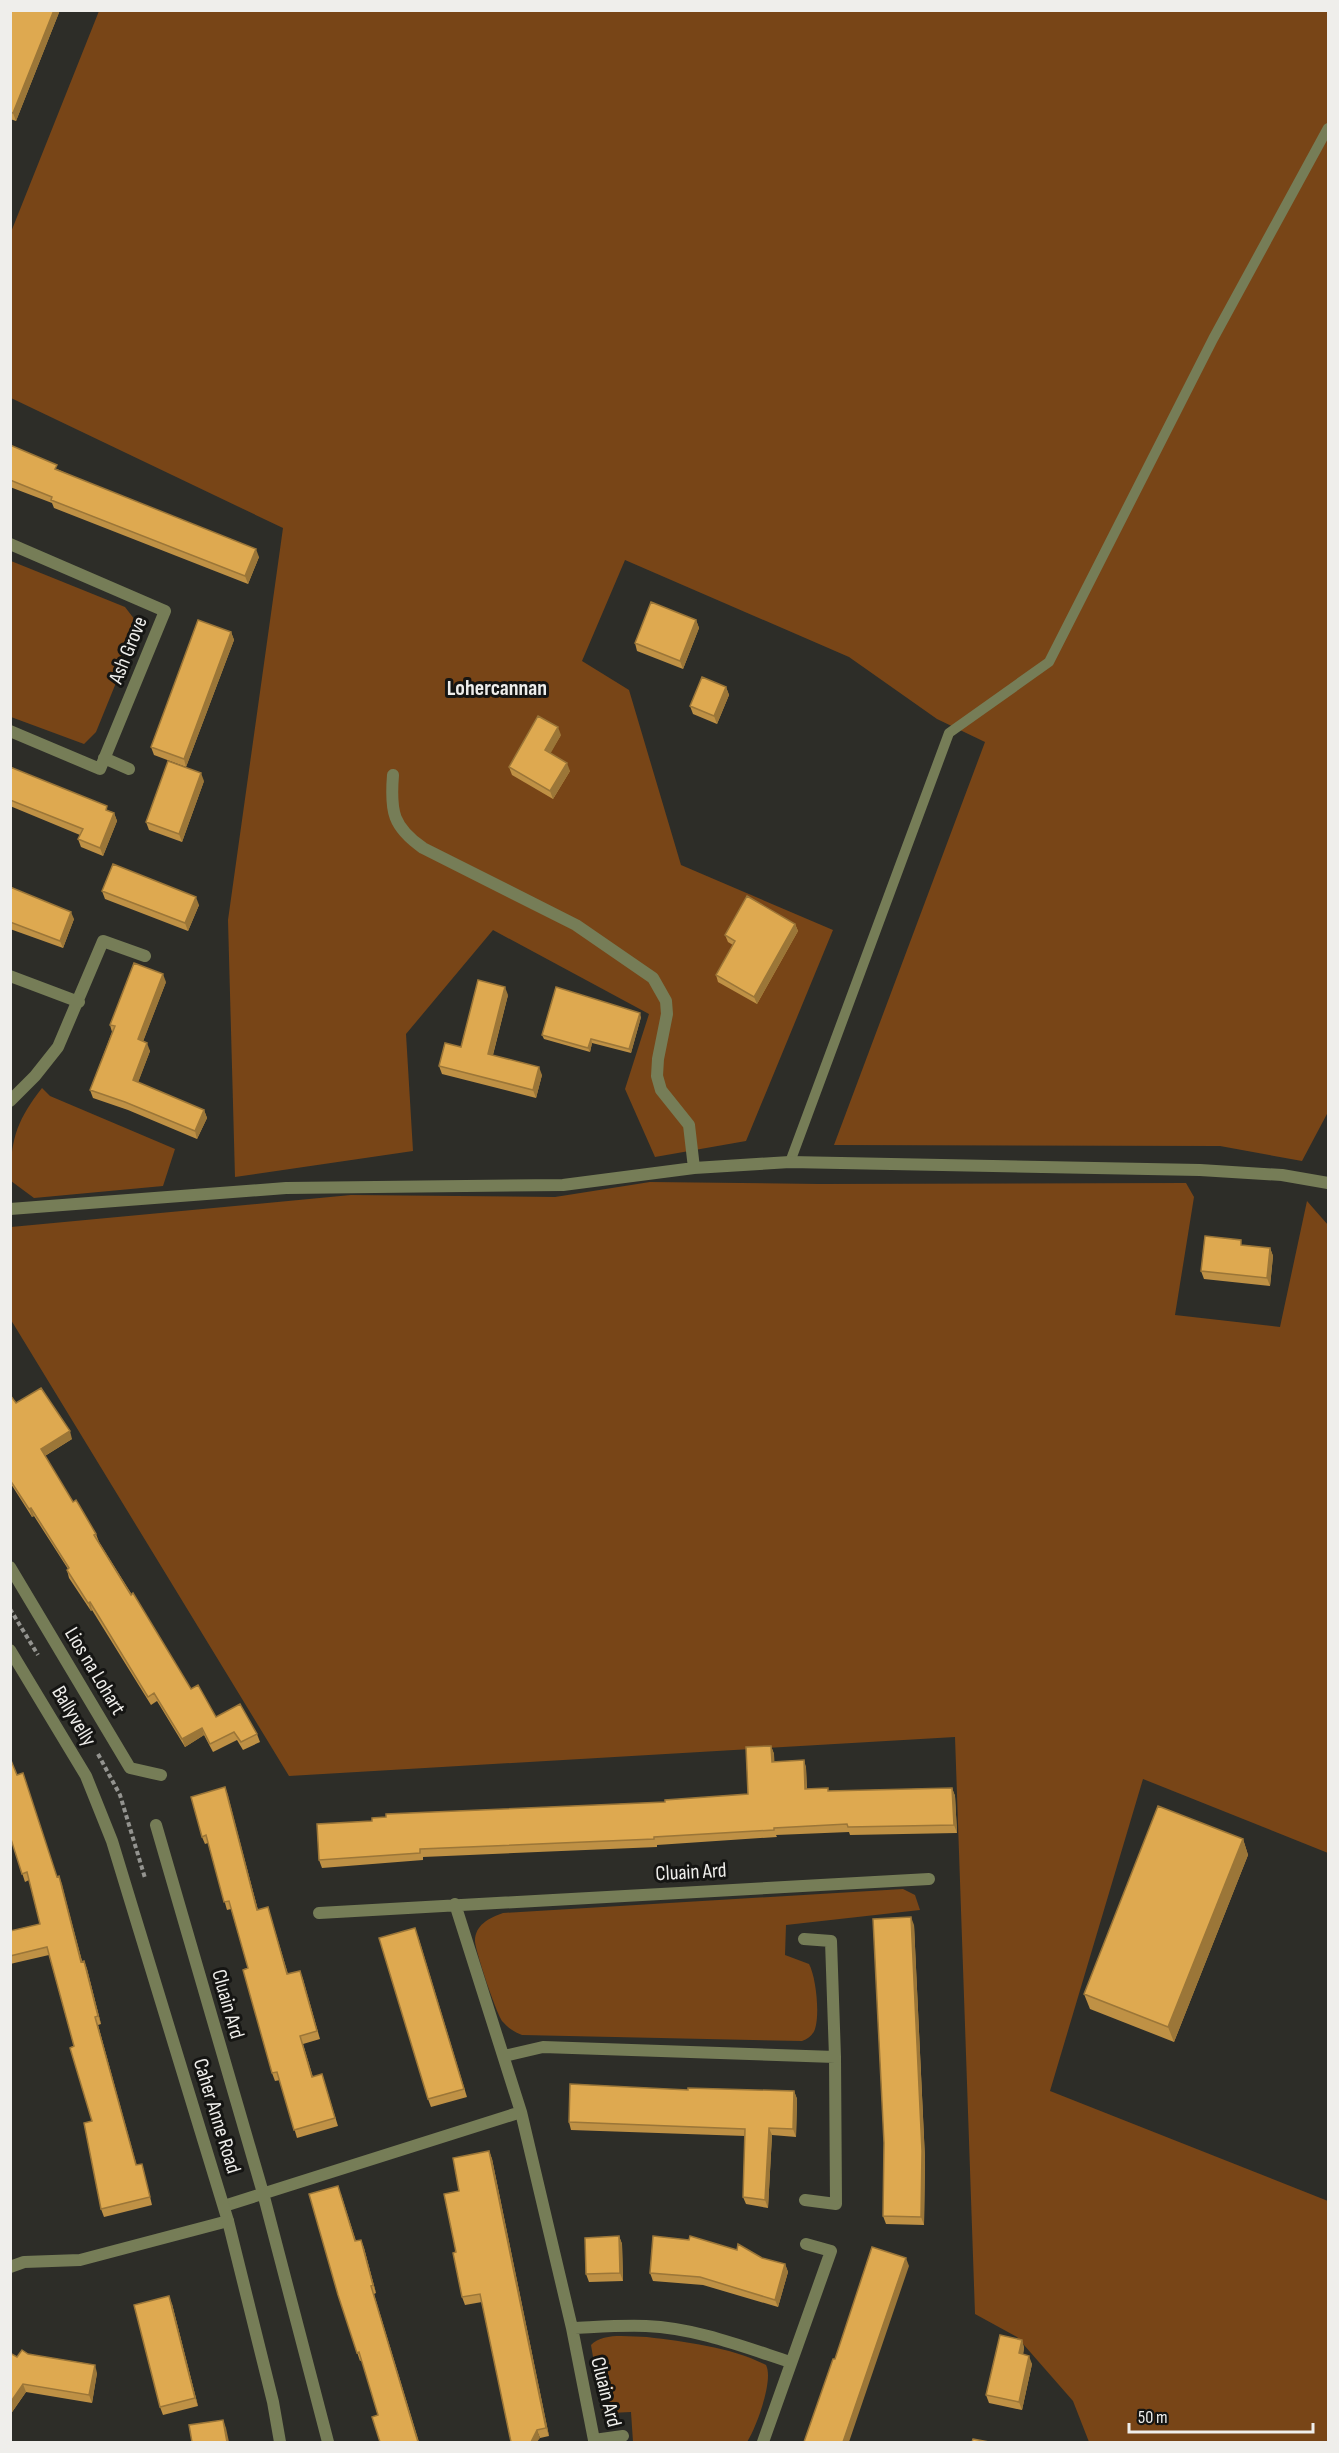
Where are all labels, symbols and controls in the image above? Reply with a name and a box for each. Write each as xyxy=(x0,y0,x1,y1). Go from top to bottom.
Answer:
street label: Ash Grove xyxy=(103,613,153,688)
district label: Lohercannan xyxy=(447,675,547,702)
street label: Lios na Lohart xyxy=(59,1623,131,1719)
street label: Ballyvelly xyxy=(46,1681,102,1751)
street label: Cluain Ard xyxy=(655,1858,727,1886)
street label: Cluain Ard xyxy=(206,1966,250,2042)
street label: Caher Anne Road xyxy=(188,2056,246,2176)
street label: Cluain Ard xyxy=(585,2355,627,2429)
scale bar xyxy=(1129,2396,1314,2434)
text: 50 m xyxy=(1138,2407,1168,2428)

